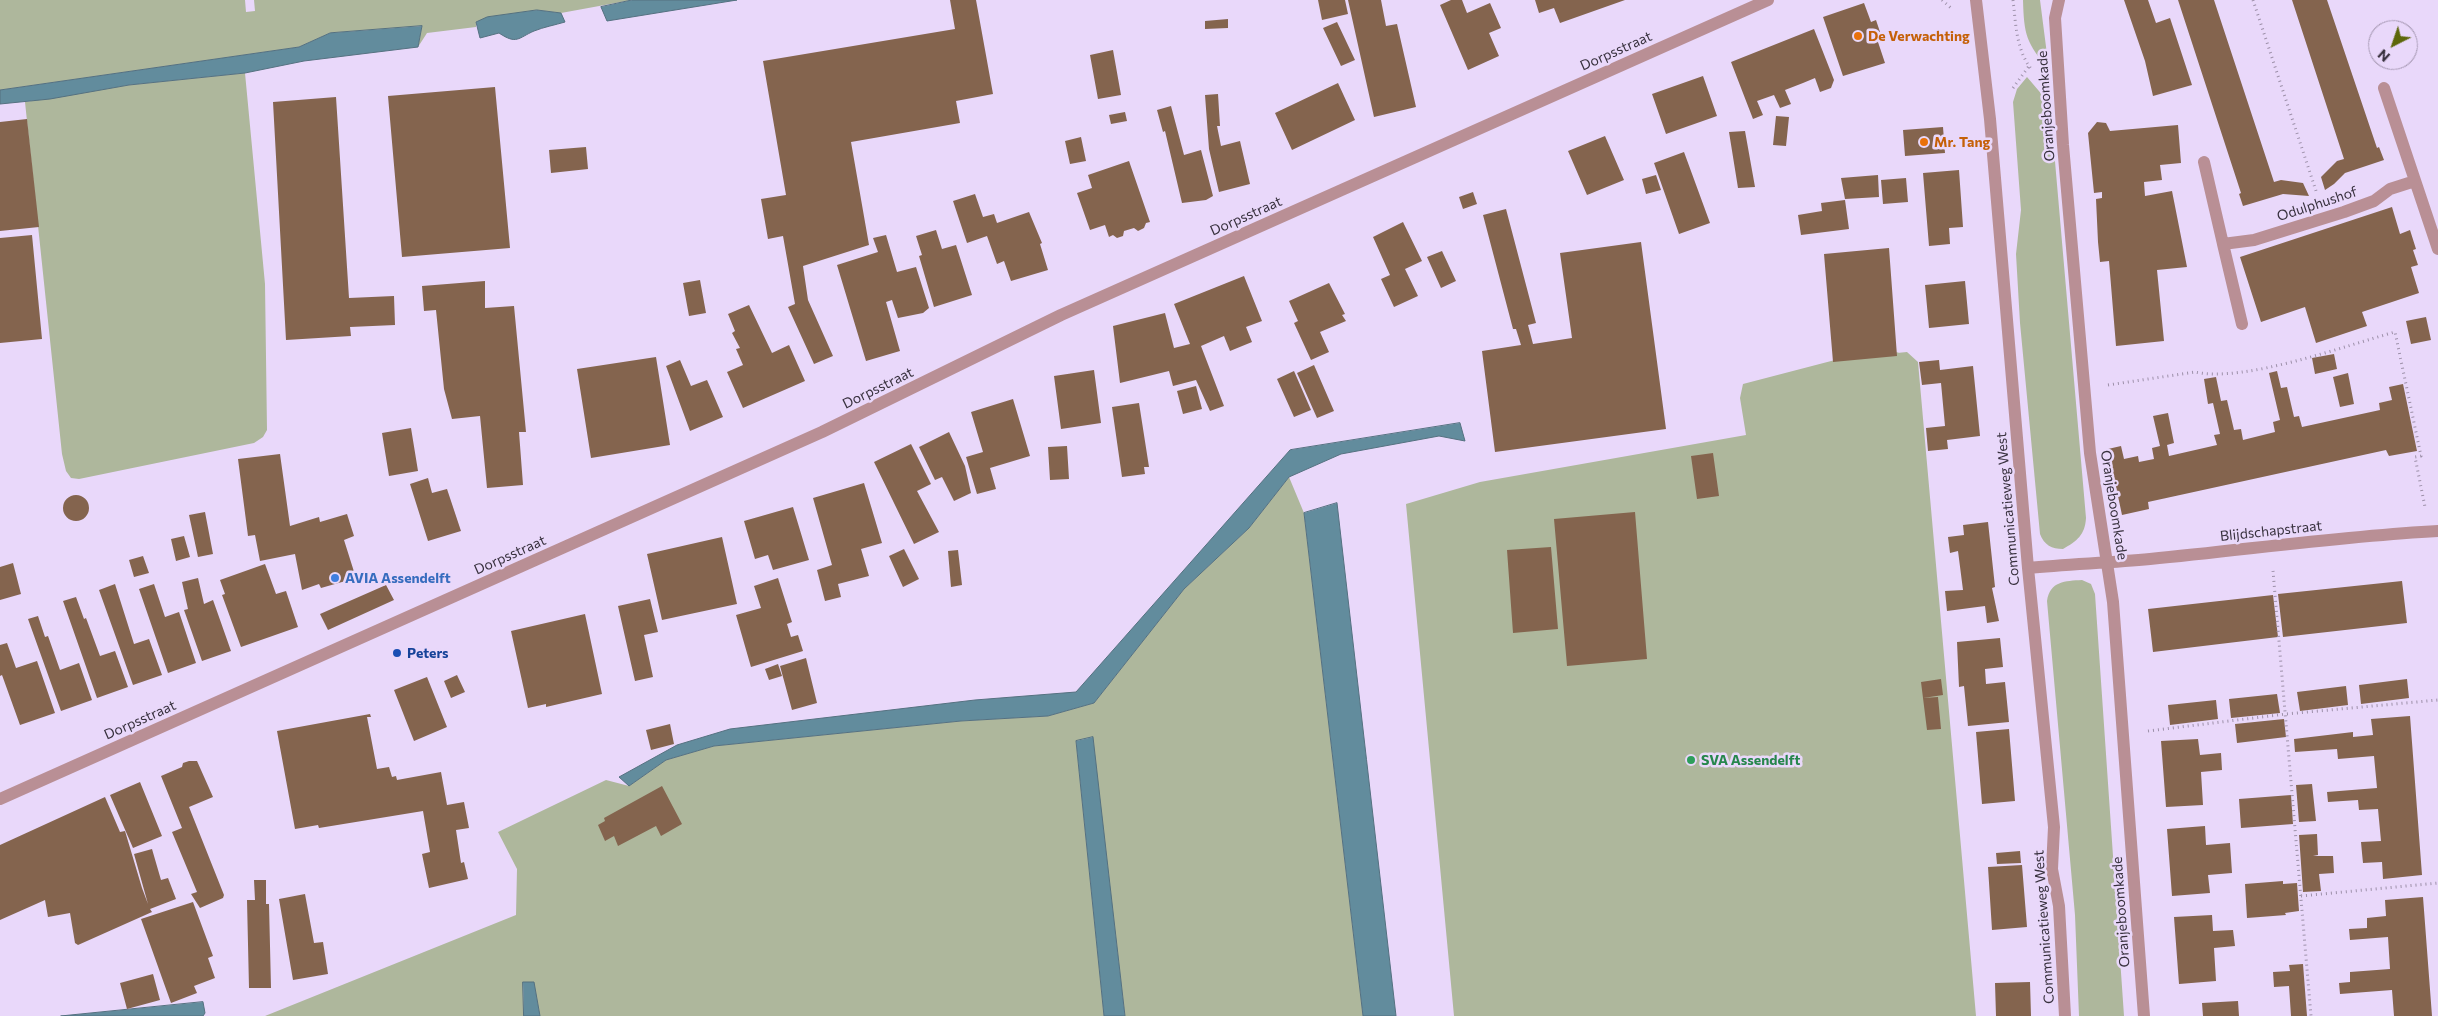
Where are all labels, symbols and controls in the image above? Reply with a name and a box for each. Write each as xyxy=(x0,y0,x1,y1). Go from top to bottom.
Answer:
north arrow xyxy=(2368,20,2418,70)
street label: Dorpsstraat xyxy=(1578,28,1654,74)
place label: De Verwachting xyxy=(1868,28,1970,44)
marker: De Verwachting xyxy=(1852,30,1864,42)
text: N xyxy=(2374,46,2393,66)
street label: Oranjeboomkade xyxy=(2034,50,2058,162)
place label: Mr. Tang xyxy=(1934,134,1990,150)
marker: Mr. Tang xyxy=(1918,136,1930,148)
street label: Odulphushof xyxy=(2275,183,2359,225)
street label: Dorpsstraat xyxy=(1208,193,1284,239)
street label: Dorpsstraat xyxy=(840,364,916,412)
street label: Communicatieweg West xyxy=(1993,432,2023,586)
street label: Oranjeboomkade xyxy=(2097,449,2131,561)
street label: Blijdschapstraat xyxy=(2219,517,2323,545)
street label: Dorpsstraat xyxy=(472,532,548,578)
place label: AVIA Assendelft xyxy=(345,570,451,586)
marker: AVIA Assendelft xyxy=(329,572,341,584)
place label: Peters xyxy=(407,645,449,661)
marker: Peters xyxy=(391,647,403,659)
street label: Dorpsstraat xyxy=(102,697,178,743)
place label: SVA Assendelft xyxy=(1701,752,1800,768)
marker: SVA Assendelft xyxy=(1685,754,1697,766)
street label: Communicatieweg West xyxy=(2030,850,2058,1004)
street label: Oranjeboomkade xyxy=(2109,856,2133,968)

